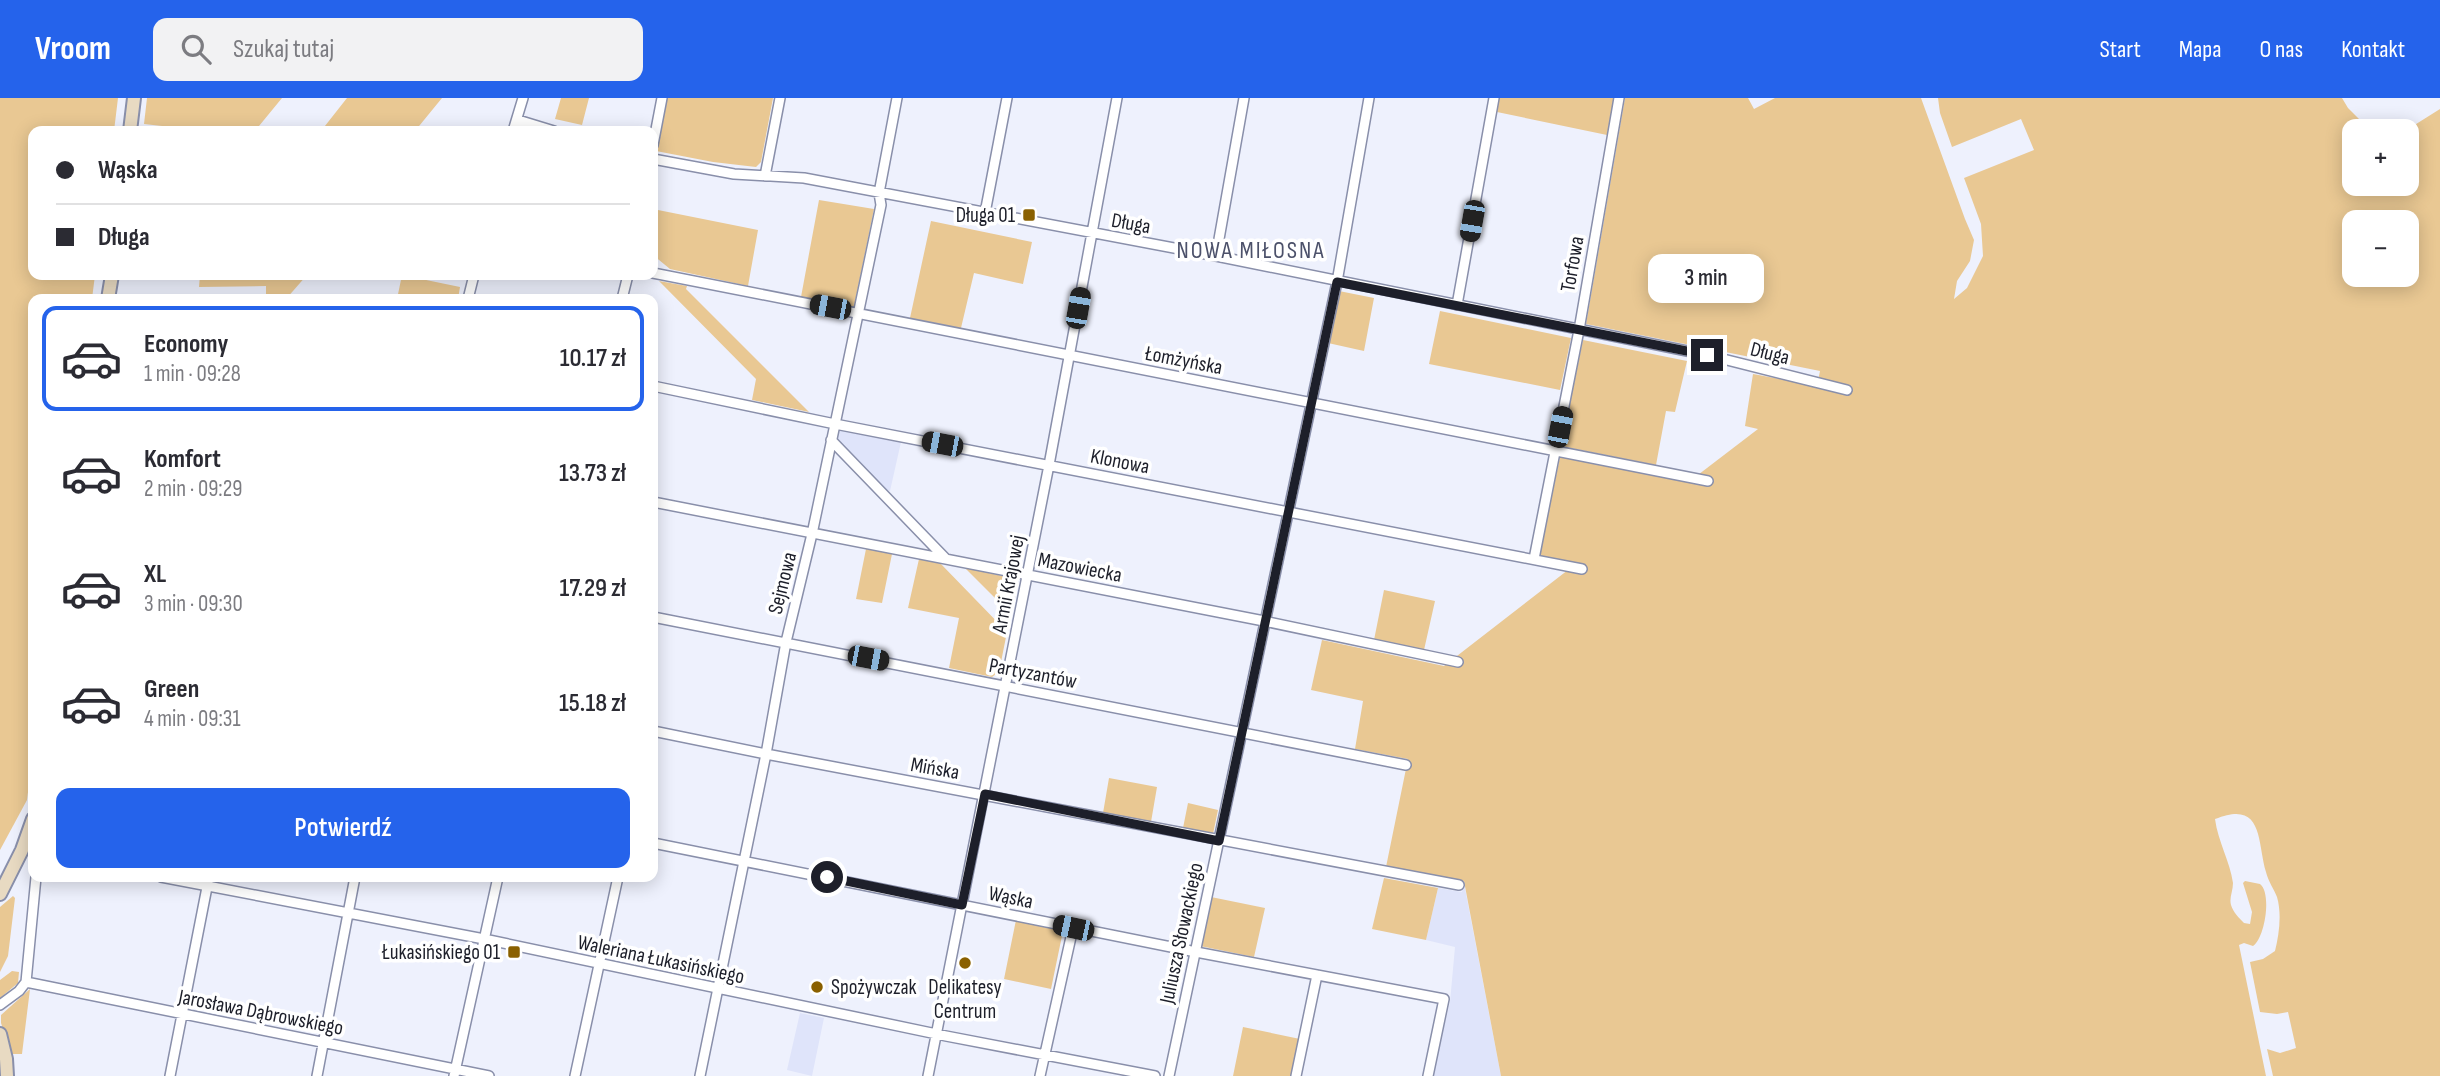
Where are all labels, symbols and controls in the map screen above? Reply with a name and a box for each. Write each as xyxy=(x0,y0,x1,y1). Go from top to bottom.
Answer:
search box xyxy=(153,18,643,81)
text: Vroom xyxy=(35,29,111,69)
icon: search xyxy=(177,30,215,68)
text: Szukaj tutaj xyxy=(233,34,334,65)
text: Start xyxy=(2100,35,2141,64)
text: Mapa xyxy=(2179,35,2221,64)
text: O nas xyxy=(2259,35,2303,64)
text: Kontakt xyxy=(2341,35,2405,64)
map controls xyxy=(2342,119,2419,287)
button: + xyxy=(2342,119,2419,196)
text: Wąska xyxy=(98,155,158,186)
car xyxy=(1459,198,1486,244)
place label: Długa 01 xyxy=(956,203,1016,228)
marker: Długa 01 xyxy=(1021,207,1037,223)
street label: Długa xyxy=(1109,208,1152,239)
button: − xyxy=(2342,210,2419,287)
text: Długa xyxy=(98,222,150,253)
street label: Torfowa xyxy=(1555,234,1590,294)
district label: NOWA MIŁOSNA xyxy=(1176,236,1326,265)
callout: 3 min xyxy=(1649,254,1765,302)
text: 3 min xyxy=(1684,264,1728,292)
car xyxy=(1065,285,1092,331)
car xyxy=(808,293,853,321)
icon: car xyxy=(60,327,123,390)
text: Economy xyxy=(144,329,228,360)
street label: Długa xyxy=(1748,337,1792,370)
route end xyxy=(1691,339,1723,371)
street label: Łomżyńska xyxy=(1142,341,1225,380)
text: 10.17 zł xyxy=(560,343,626,374)
text: 1 min · 09:28 xyxy=(144,360,241,388)
car xyxy=(1546,404,1575,450)
car xyxy=(920,430,965,458)
icon: car xyxy=(60,442,123,505)
text: Komfort xyxy=(144,444,221,475)
street label: Klonowa xyxy=(1088,444,1151,479)
text: 13.73 zł xyxy=(559,458,626,489)
text: 2 min · 09:29 xyxy=(144,475,242,503)
street label: Armii Krajowej xyxy=(987,533,1030,636)
street label: Mazowiecka xyxy=(1036,547,1124,588)
street label: Sejmowa xyxy=(763,550,802,617)
icon: car xyxy=(60,557,123,620)
text: XL xyxy=(144,559,166,590)
text: 17.29 zł xyxy=(560,573,626,604)
text: 3 min · 09:30 xyxy=(144,590,243,618)
car xyxy=(846,644,891,672)
street label: Partyzantów xyxy=(987,653,1079,694)
icon: car xyxy=(60,672,123,735)
text: Green xyxy=(144,674,199,705)
text: 15.18 zł xyxy=(559,688,626,719)
text: 4 min · 09:31 xyxy=(144,705,241,733)
street label: Mińska xyxy=(909,752,961,785)
button: Potwierdź xyxy=(56,788,630,868)
street label: Juliusza Słowackiego xyxy=(1154,860,1209,1007)
route start xyxy=(811,861,843,893)
street label: Wąska xyxy=(986,881,1035,914)
car xyxy=(1051,913,1096,943)
street label: Waleriana Łukasińskiego xyxy=(575,930,747,989)
place label: Łukasińskiego 01 xyxy=(381,940,501,965)
marker: Łukasińskiego 01 xyxy=(506,944,522,960)
marker: Delikatesy Centrum xyxy=(957,955,973,971)
place label: Spożywczak xyxy=(831,975,917,1000)
place label: Delikatesy Centrum xyxy=(928,975,1002,1024)
marker: Spożywczak xyxy=(809,979,825,995)
street label: Jarosława Dąbrowskiego xyxy=(175,984,345,1041)

